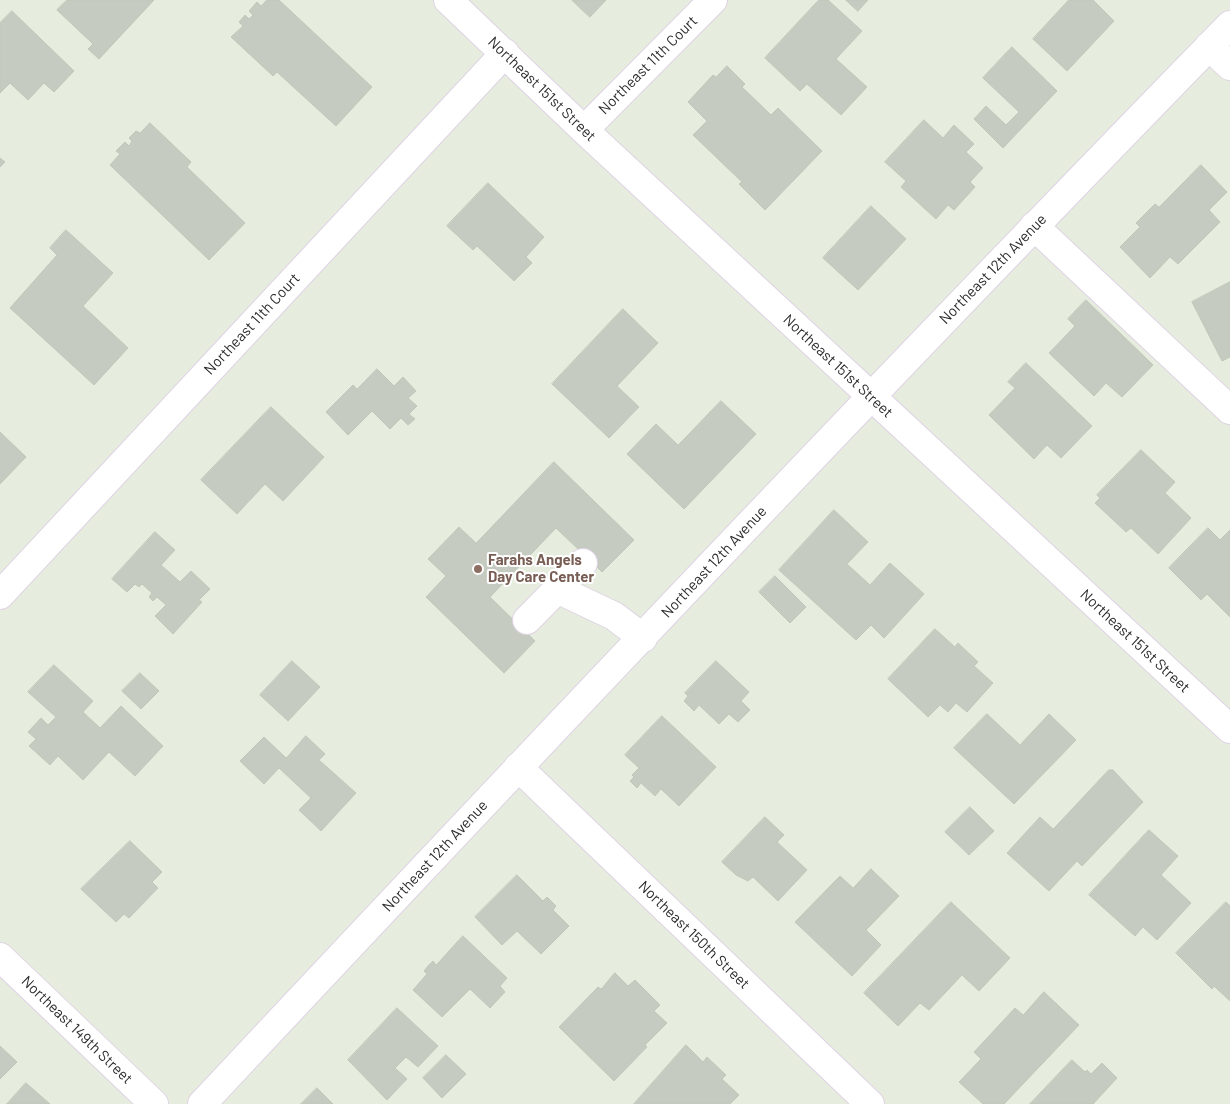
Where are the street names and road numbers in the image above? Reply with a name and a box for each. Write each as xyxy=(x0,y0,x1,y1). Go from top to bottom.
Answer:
street label: Northeast 11th Court xyxy=(595,12,701,118)
street label: Northeast 151st Street xyxy=(484,33,600,145)
street label: Northeast 12th Avenue xyxy=(936,210,1050,328)
street label: Northeast 11th Court xyxy=(200,270,304,378)
street label: Northeast 151st Street xyxy=(780,311,896,421)
street label: Northeast 12th Avenue xyxy=(658,502,770,622)
street label: Northeast 151st Street xyxy=(1077,586,1193,696)
street label: Northeast 12th Avenue xyxy=(379,796,491,916)
street label: Northeast 150th Street xyxy=(635,877,753,993)
street label: Northeast 149th Street xyxy=(18,972,136,1088)

